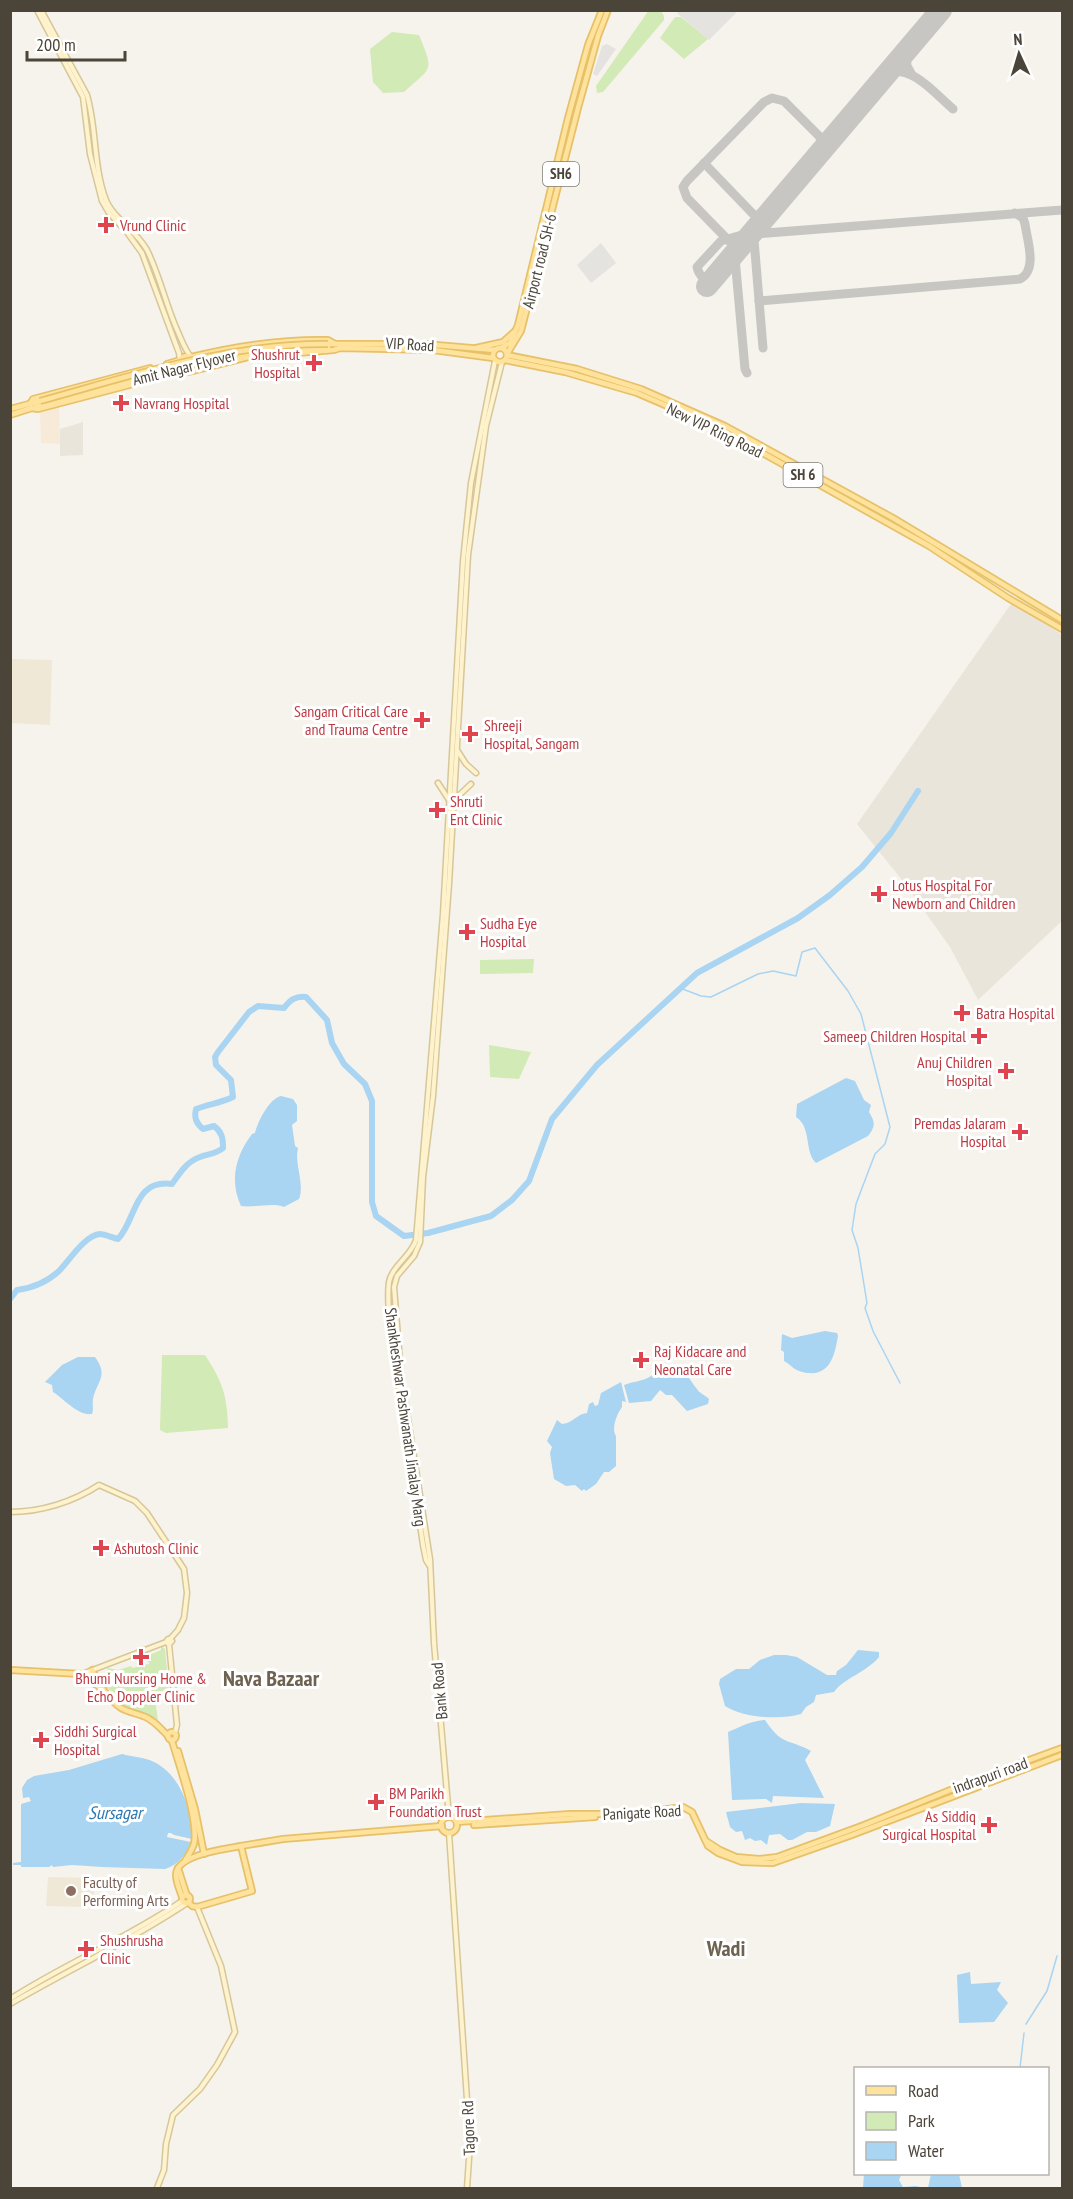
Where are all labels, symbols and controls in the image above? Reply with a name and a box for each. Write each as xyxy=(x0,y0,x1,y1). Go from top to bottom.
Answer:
scale bar xyxy=(27,24,124,62)
north arrow xyxy=(989,24,1049,84)
text: N xyxy=(1013,29,1023,49)
text: 200 m xyxy=(36,33,76,56)
road number: SH6 xyxy=(543,162,579,186)
street label: Airport road SH-6 xyxy=(518,211,560,311)
place label: Vrund Clinic xyxy=(119,215,186,235)
marker: Vrund Clinic xyxy=(97,216,115,234)
street label: VIP Road xyxy=(384,333,435,355)
street label: Amit Nagar Flyover xyxy=(130,344,238,389)
place label: Shushrut Hospital xyxy=(251,344,301,382)
marker: Shushrut Hospital xyxy=(305,354,323,372)
place label: Navrang Hospital xyxy=(134,393,229,413)
marker: Navrang Hospital xyxy=(112,394,130,412)
street label: New VIP Ring Road xyxy=(664,398,766,462)
road number: SH 6 xyxy=(784,463,822,487)
place label: Sangam Critical Care and Trauma Centre xyxy=(294,701,408,739)
marker: Sangam Critical Care and Trauma Centre xyxy=(413,711,431,729)
place label: Shreeji Hospital, Sangam xyxy=(484,715,579,753)
marker: Shreeji Hospital, Sangam xyxy=(461,725,479,743)
place label: Shruti Ent Clinic xyxy=(450,791,503,829)
marker: Shruti Ent Clinic xyxy=(428,801,446,819)
place label: Lotus Hospital For Newborn and Children xyxy=(892,875,1015,913)
marker: Lotus Hospital For Newborn and Children xyxy=(870,885,888,903)
place label: Sudha Eye Hospital xyxy=(480,913,537,951)
marker: Sudha Eye Hospital xyxy=(458,923,476,941)
place label: Batra Hospital xyxy=(976,1003,1055,1023)
marker: Batra Hospital xyxy=(953,1004,971,1022)
place label: Sameep Children Hospital xyxy=(823,1026,966,1046)
marker: Sameep Children Hospital xyxy=(970,1027,988,1045)
place label: Anuj Children Hospital xyxy=(917,1052,992,1090)
marker: Anuj Children Hospital xyxy=(997,1062,1015,1080)
place label: Premdas Jalaram Hospital xyxy=(914,1113,1006,1151)
marker: Premdas Jalaram Hospital xyxy=(1011,1123,1029,1141)
street label: Shankheshwar Pashwanath Jinalay Marg xyxy=(381,1306,431,1528)
place label: Raj Kidacare and Neonatal Care xyxy=(654,1341,747,1379)
marker: Raj Kidacare and Neonatal Care xyxy=(632,1351,650,1369)
place label: Ashutosh Clinic xyxy=(114,1538,199,1558)
marker: Ashutosh Clinic xyxy=(92,1539,110,1557)
marker: Bhumi Nursing Home & Echo Doppler Clinic xyxy=(132,1648,150,1666)
street label: Bank Road xyxy=(427,1661,451,1721)
district label: Nava Bazaar xyxy=(223,1664,320,1692)
place label: Bhumi Nursing Home & Echo Doppler Clinic xyxy=(75,1668,207,1706)
place label: Siddhi Surgical Hospital xyxy=(54,1721,137,1759)
marker: Siddhi Surgical Hospital xyxy=(32,1731,50,1749)
street label: indrapuri road xyxy=(950,1752,1030,1798)
place label: BM Parikh Foundation Trust xyxy=(389,1783,482,1821)
marker: BM Parikh Foundation Trust xyxy=(367,1793,385,1811)
street label: Panigate Road xyxy=(602,1800,682,1824)
water label: Sursagar xyxy=(88,1801,145,1824)
place label: As Siddiq Surgical Hospital xyxy=(882,1806,976,1844)
marker: As Siddiq Surgical Hospital xyxy=(980,1816,998,1834)
place label: Faculty of Performing Arts xyxy=(83,1872,169,1910)
marker: Faculty of Performing Arts xyxy=(64,1884,78,1898)
place label: Shushrusha Clinic xyxy=(100,1930,163,1968)
district label: Wadi xyxy=(706,1934,745,1962)
marker: Shushrusha Clinic xyxy=(77,1940,95,1958)
legend xyxy=(854,2067,1049,2175)
text: Road xyxy=(908,2079,939,2102)
street label: Tagore Rd xyxy=(457,2100,479,2156)
text: Park xyxy=(908,2109,935,2132)
text: Water xyxy=(908,2139,944,2162)

